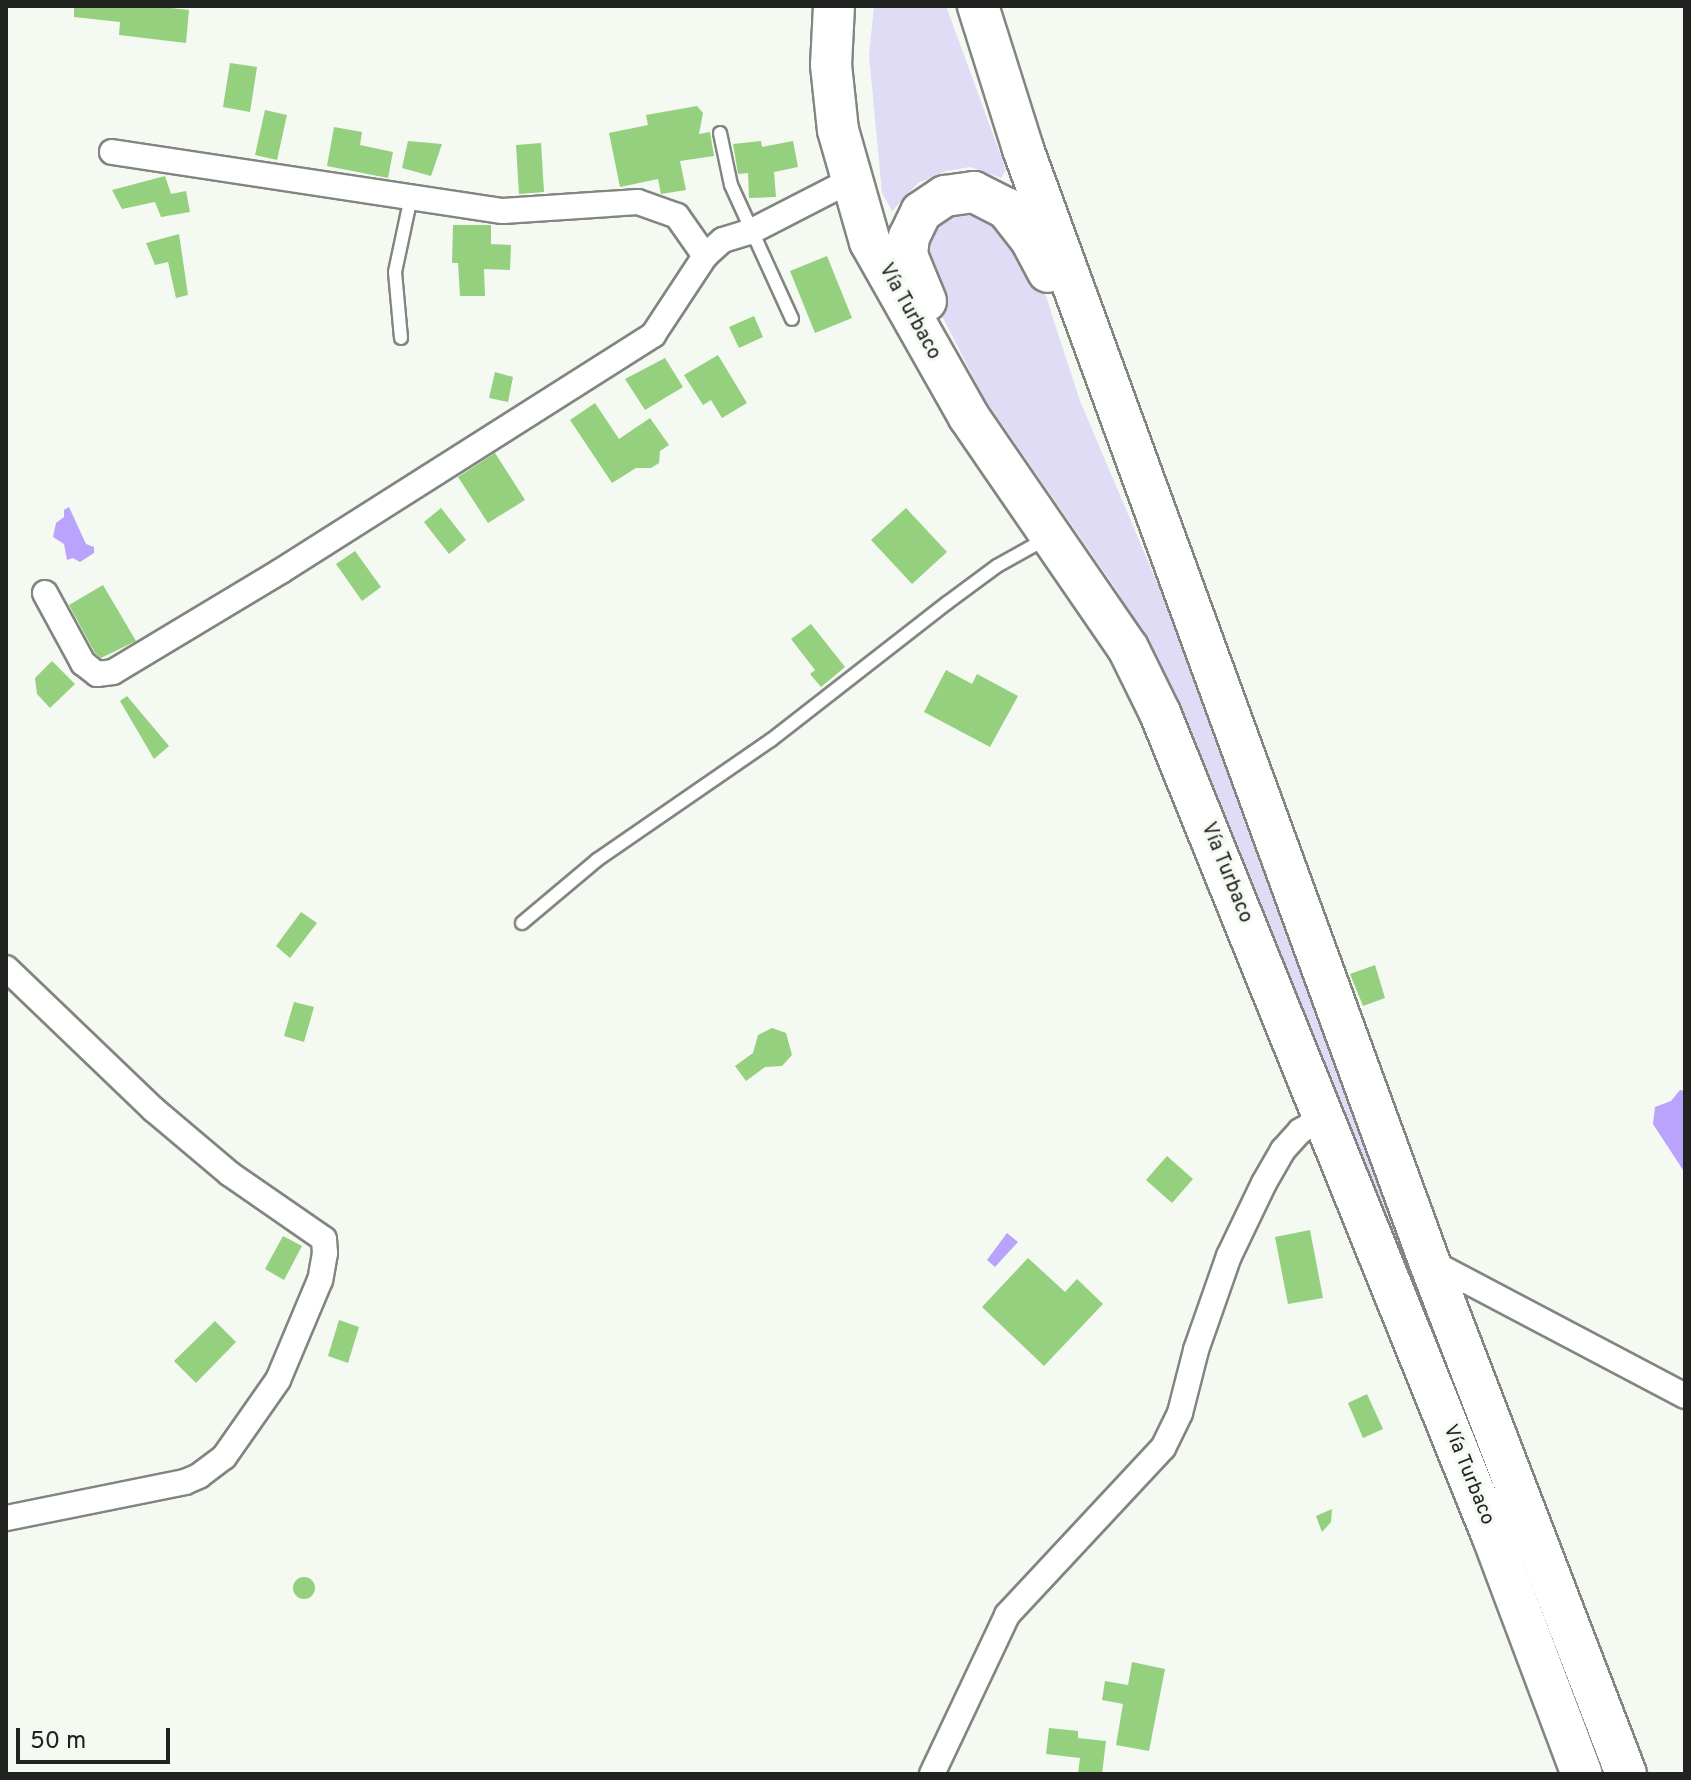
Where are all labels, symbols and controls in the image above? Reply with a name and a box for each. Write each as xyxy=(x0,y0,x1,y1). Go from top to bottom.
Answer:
street label: Vía Turbaco xyxy=(873,259,945,365)
street label: Vía Turbaco xyxy=(1195,819,1257,927)
street label: Vía Turbaco xyxy=(1437,1421,1499,1529)
scale bar xyxy=(20,1712,174,1762)
text: 50 m xyxy=(30,1727,86,1757)

